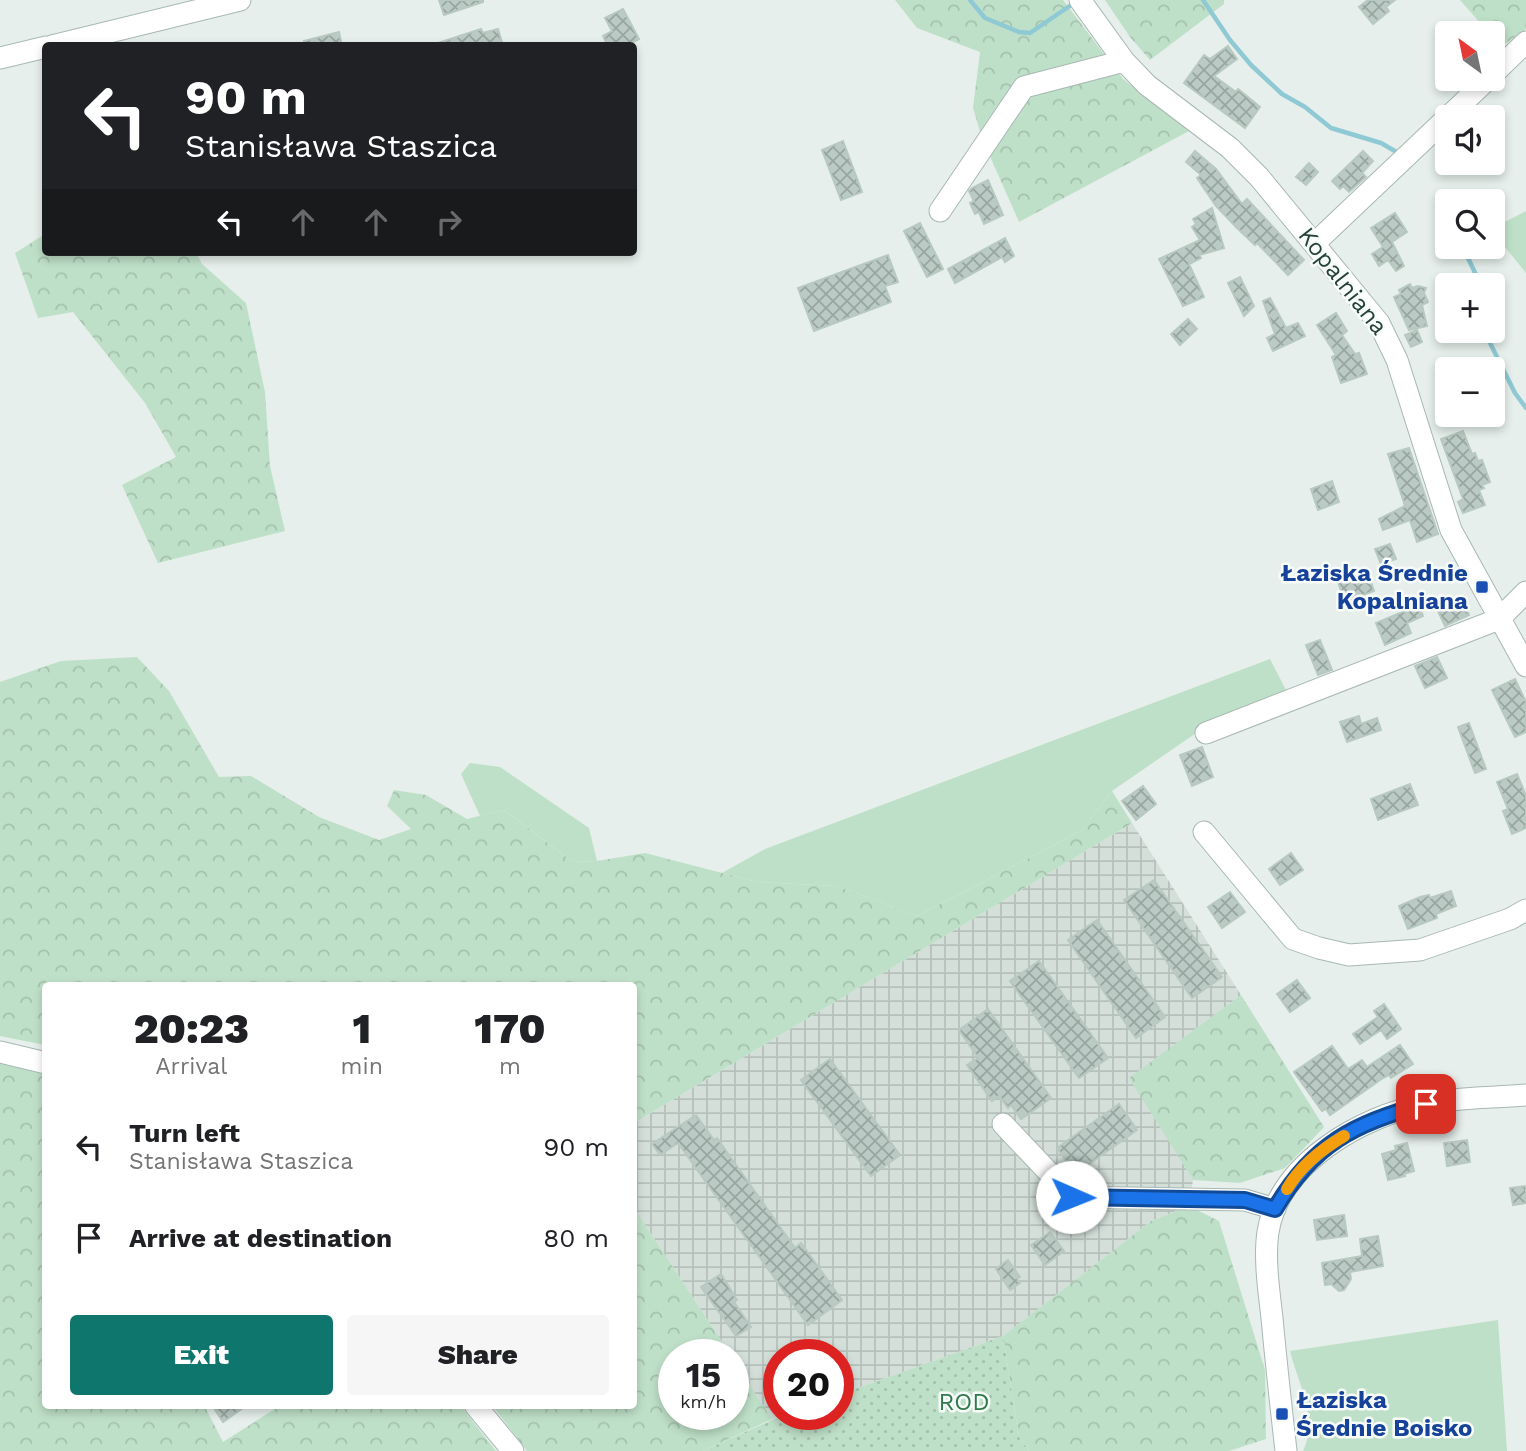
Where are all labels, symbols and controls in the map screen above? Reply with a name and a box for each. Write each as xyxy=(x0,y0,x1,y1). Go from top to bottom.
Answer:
north arrow xyxy=(1435,21,1505,91)
map controls xyxy=(1435,21,1505,427)
text: 90 m xyxy=(185,68,307,126)
icon: left xyxy=(70,70,161,161)
button: sound xyxy=(1435,105,1505,175)
text: Stanisława Staszica xyxy=(185,127,497,165)
button: search xyxy=(1435,189,1505,259)
icon: left xyxy=(211,203,249,241)
icon: ahead xyxy=(284,203,322,241)
icon: ahead xyxy=(357,203,395,241)
icon: right xyxy=(430,203,468,241)
street label: Kopalniana xyxy=(1292,222,1394,340)
button: + xyxy=(1435,273,1505,343)
button: − xyxy=(1435,357,1505,427)
place label: Łaziska Średnie Kopalniana xyxy=(1280,559,1468,615)
marker: Łaziska Średnie Kopalniana xyxy=(1474,579,1490,595)
text: 20:23 xyxy=(133,1004,249,1053)
text: 1 xyxy=(352,1004,371,1053)
text: 170 xyxy=(474,1004,546,1053)
text: Arrival xyxy=(155,1053,227,1080)
text: min xyxy=(341,1053,383,1080)
text: m xyxy=(499,1053,521,1080)
pin xyxy=(1396,1074,1456,1134)
icon: arrive xyxy=(1407,1085,1445,1123)
text: Turn left xyxy=(129,1118,240,1148)
icon: left xyxy=(70,1128,108,1166)
text: 90 m xyxy=(543,1132,609,1162)
text: Stanisława Staszica xyxy=(129,1148,353,1175)
position arrow xyxy=(1035,1160,1109,1234)
icon: arrive xyxy=(70,1219,108,1257)
text: Arrive at destination xyxy=(129,1223,392,1253)
text: 80 m xyxy=(543,1223,609,1253)
button: Exit xyxy=(70,1315,333,1395)
button: Share xyxy=(347,1315,609,1395)
speed limit sign: 20 xyxy=(763,1339,854,1430)
text: 15 xyxy=(686,1354,721,1396)
place label: Łaziska Średnie Boisko xyxy=(1296,1386,1472,1442)
park label: ROD xyxy=(938,1388,990,1416)
text: km/h xyxy=(680,1391,727,1412)
marker: Łaziska Średnie Boisko xyxy=(1274,1406,1290,1422)

